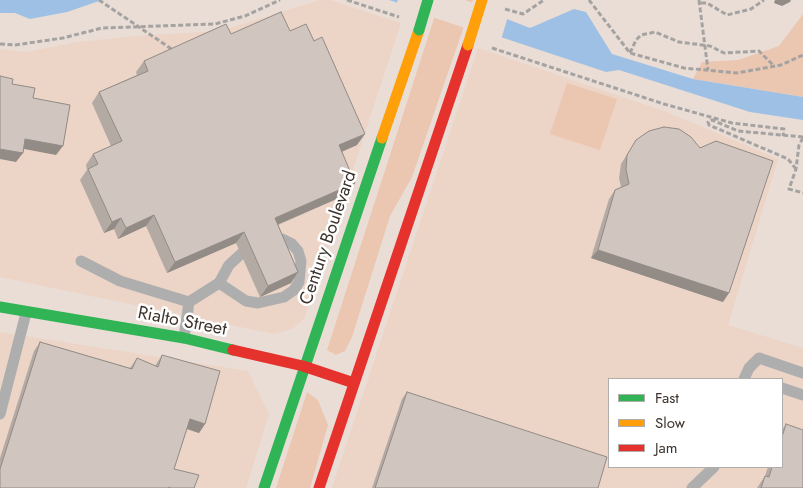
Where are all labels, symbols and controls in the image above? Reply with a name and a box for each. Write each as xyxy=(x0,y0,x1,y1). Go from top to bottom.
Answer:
street label: Century Boulevard xyxy=(296,168,362,308)
street label: Rialto Street xyxy=(136,303,228,341)
legend xyxy=(608,378,783,468)
text: Fast xyxy=(655,387,679,409)
text: Slow xyxy=(655,412,685,434)
text: Jam xyxy=(655,437,678,459)

